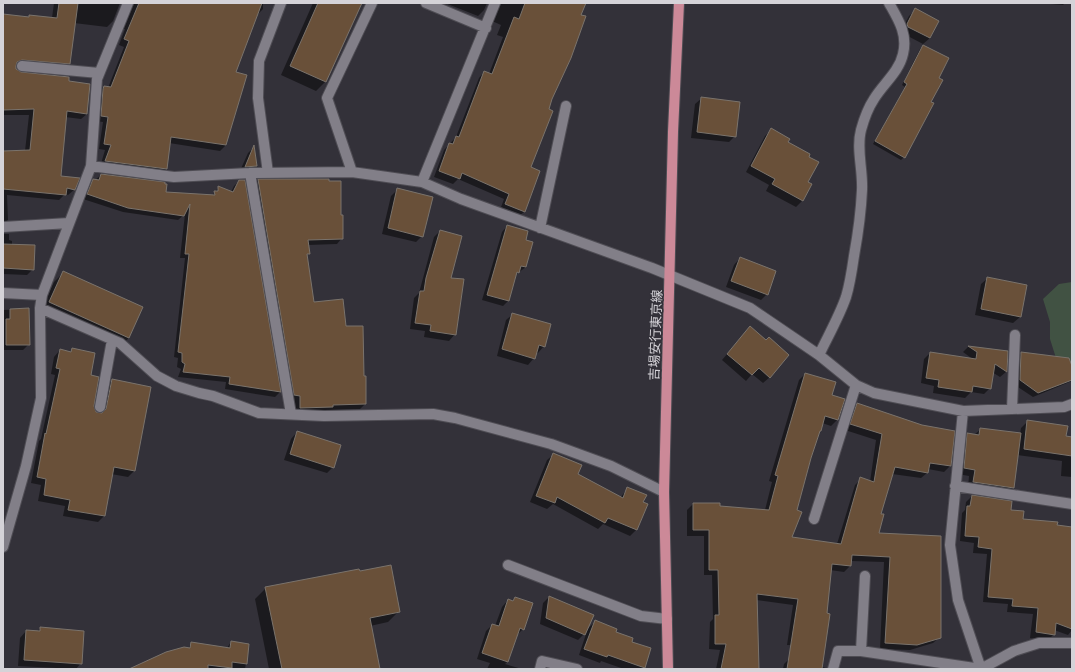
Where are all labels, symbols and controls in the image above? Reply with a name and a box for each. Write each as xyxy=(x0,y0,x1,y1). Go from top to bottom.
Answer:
street label: 吉場安行東京線 xyxy=(645,289,665,381)

